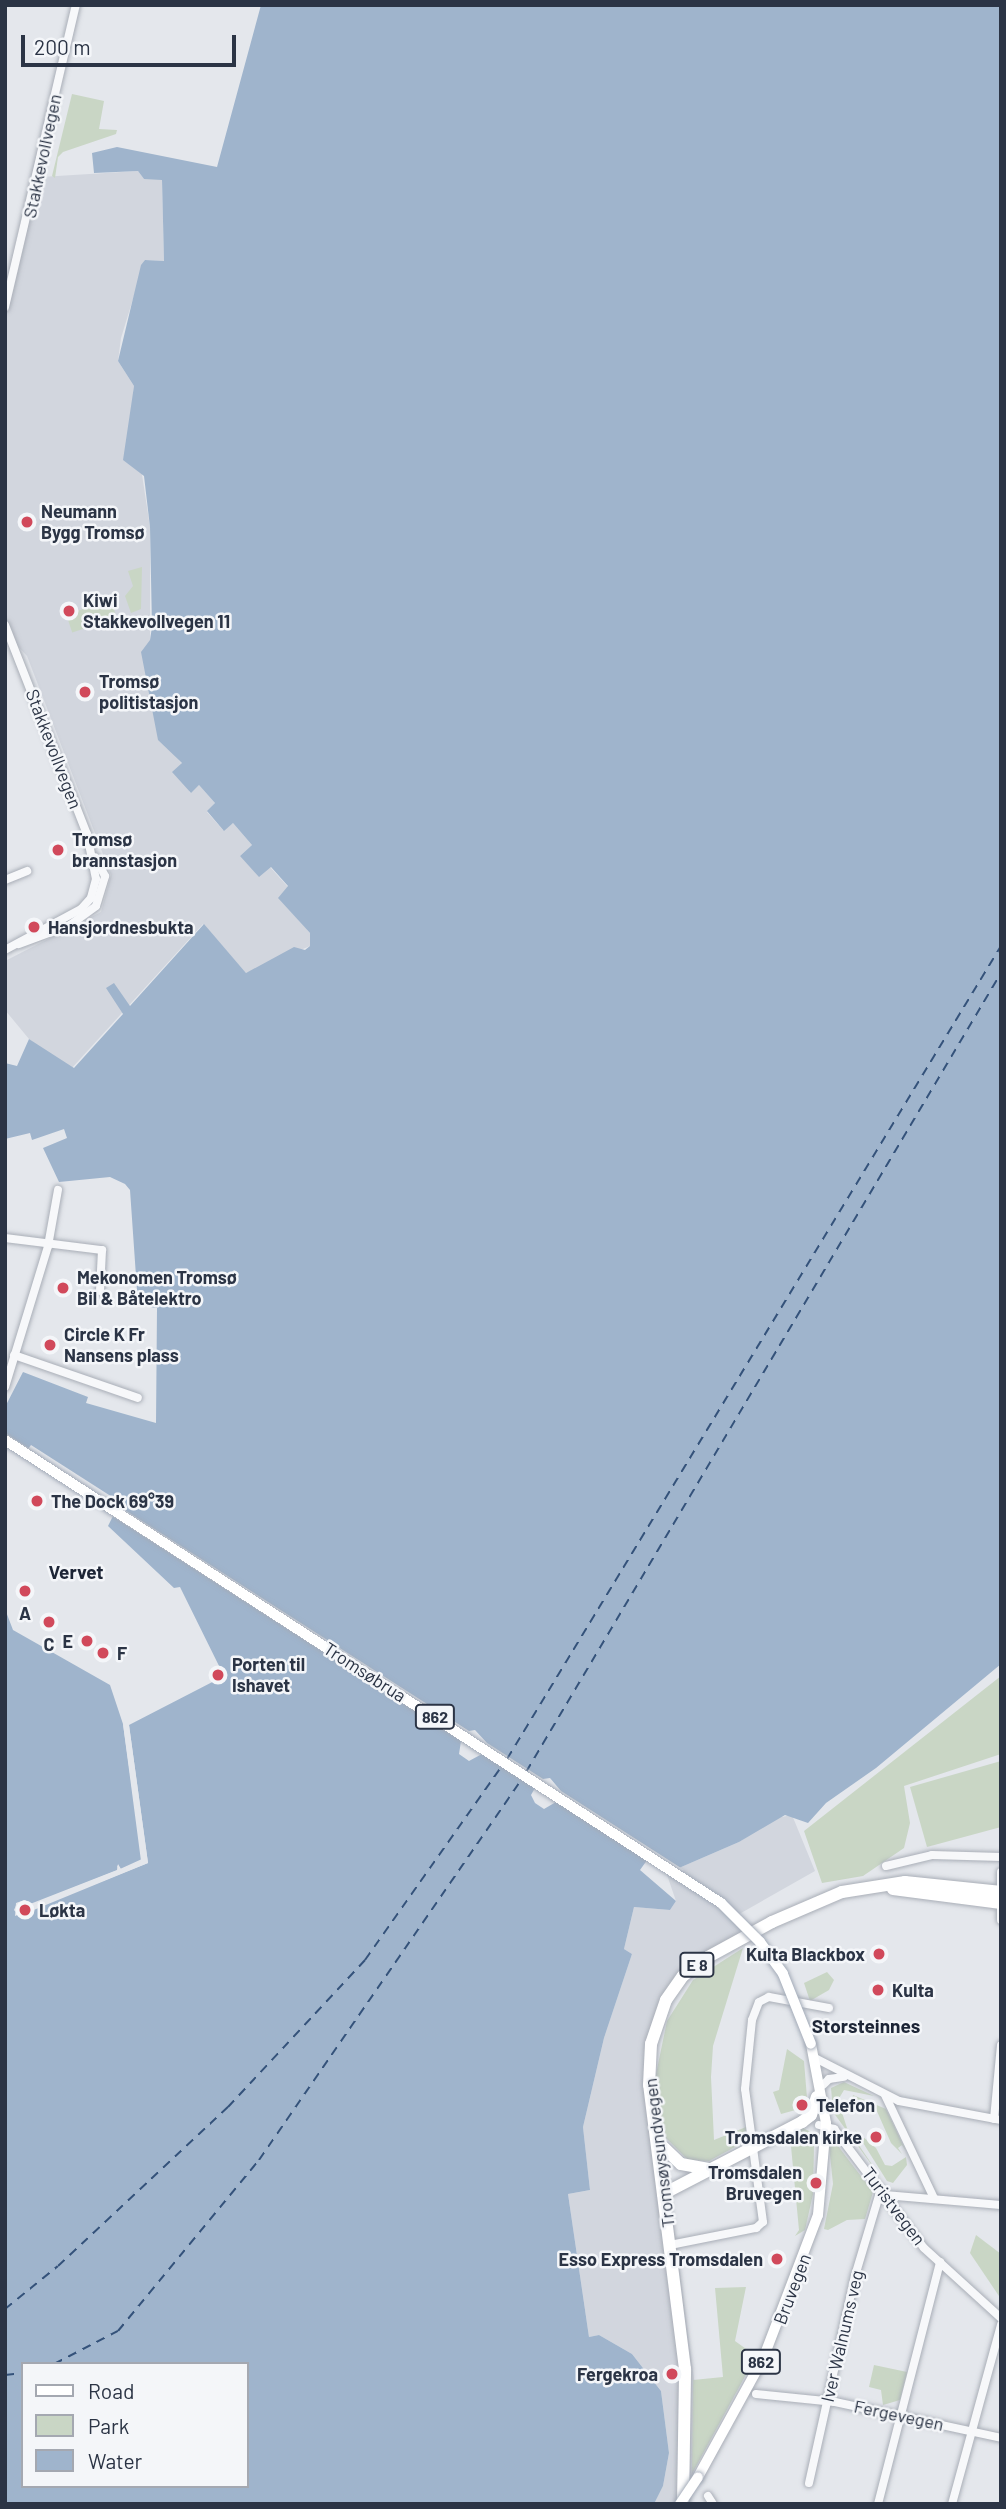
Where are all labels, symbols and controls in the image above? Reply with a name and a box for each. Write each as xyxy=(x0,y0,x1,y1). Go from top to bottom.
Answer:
scale bar xyxy=(24,21,240,65)
text: 200 m xyxy=(34,34,91,59)
street label: Stakkevollvegen xyxy=(18,92,66,220)
place label: Neumann Bygg Tromsø xyxy=(41,501,144,544)
marker: Neumann Bygg Tromsø xyxy=(19,514,35,530)
place label: Kiwi Stakkevollvegen 11 xyxy=(83,590,230,632)
marker: Kiwi Stakkevollvegen 11 xyxy=(61,603,77,619)
place label: Tromsø politistasjon xyxy=(99,671,198,714)
marker: Tromsø politistasjon xyxy=(77,684,93,700)
street label: Stakkevollvegen xyxy=(21,686,87,812)
place label: Tromsø brannstasjon xyxy=(72,829,177,872)
marker: Tromsø brannstasjon xyxy=(50,842,66,858)
place label: Hansjordnesbukta xyxy=(48,916,194,938)
marker: Hansjordnesbukta xyxy=(26,919,42,935)
place label: Mekonomen Tromsø Bil & Båtelektro xyxy=(77,1267,237,1310)
marker: Mekonomen Tromsø Bil & Båtelektro xyxy=(55,1280,71,1296)
place label: Circle K Fr Nansens plass xyxy=(64,1324,179,1366)
marker: Circle K Fr Nansens plass xyxy=(42,1337,58,1353)
place label: The Dock 69°39 xyxy=(51,1490,174,1512)
marker: The Dock 69°39 xyxy=(29,1493,45,1509)
district label: Vervet xyxy=(48,1561,104,1583)
marker: A xyxy=(17,1583,33,1599)
place label: A xyxy=(19,1602,31,1624)
marker: C xyxy=(41,1614,57,1630)
place label: E xyxy=(62,1630,73,1652)
place label: C xyxy=(44,1633,54,1655)
marker: E xyxy=(79,1633,95,1649)
street label: Tromsøbrua xyxy=(320,1637,410,1707)
place label: F xyxy=(117,1642,127,1664)
marker: F xyxy=(95,1645,111,1661)
place label: Porten til Ishavet xyxy=(232,1654,305,1696)
marker: Porten til Ishavet xyxy=(210,1667,226,1683)
road number: 862 xyxy=(414,1704,456,1730)
place label: Løkta xyxy=(39,1899,85,1921)
marker: Løkta xyxy=(17,1902,33,1918)
place label: Kulta Blackbox xyxy=(746,1943,865,1965)
marker: Kulta Blackbox xyxy=(871,1946,887,1962)
road number: E 8 xyxy=(678,1952,716,1978)
place label: Kulta xyxy=(892,1979,934,2001)
marker: Kulta xyxy=(870,1982,886,1998)
district label: Storsteinnes xyxy=(812,2015,920,2037)
street label: Tromsøysundvegen xyxy=(639,2077,679,2229)
place label: Telefon xyxy=(816,2094,875,2116)
marker: Telefon xyxy=(794,2097,810,2113)
place label: Tromsdalen kirke xyxy=(725,2126,862,2148)
marker: Tromsdalen kirke xyxy=(868,2129,884,2145)
place label: Tromsdalen Bruvegen xyxy=(708,2162,802,2204)
street label: Turistvegen xyxy=(858,2163,930,2249)
marker: Tromsdalen Bruvegen xyxy=(808,2175,824,2191)
place label: Esso Express Tromsdalen xyxy=(559,2248,763,2270)
street label: Bruvegen xyxy=(769,2250,815,2328)
marker: Esso Express Tromsdalen xyxy=(769,2251,785,2267)
street label: Iver Walnums veg xyxy=(816,2268,868,2404)
road number: 862 xyxy=(740,2350,782,2374)
legend xyxy=(21,2362,248,2488)
place label: Fergekroa xyxy=(577,2363,658,2385)
marker: Fergekroa xyxy=(664,2366,680,2382)
text: Road xyxy=(88,2378,134,2403)
street label: Fergevegen xyxy=(852,2395,946,2435)
text: Park xyxy=(88,2413,129,2438)
text: Water xyxy=(88,2448,142,2473)

